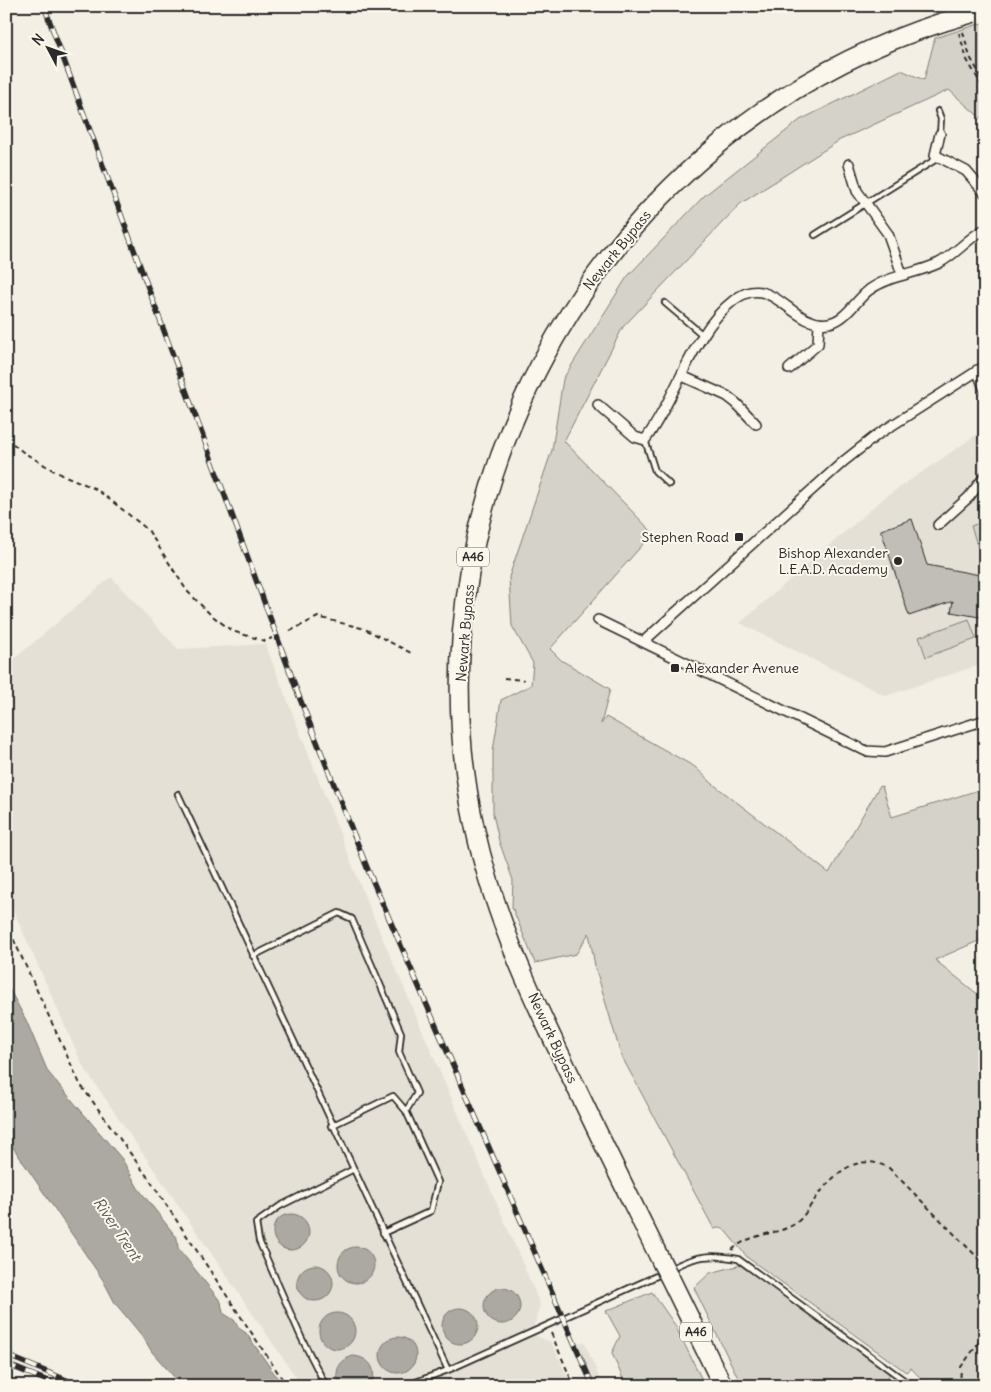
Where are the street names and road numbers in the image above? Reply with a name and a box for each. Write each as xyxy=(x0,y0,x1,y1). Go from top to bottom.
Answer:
street label: Newark Bypass xyxy=(579,206,655,294)
road number: A46 xyxy=(457,548,489,566)
street label: Newark Bypass xyxy=(452,583,478,683)
street label: Newark Bypass xyxy=(524,990,582,1086)
road number: A46 xyxy=(680,1322,712,1341)

